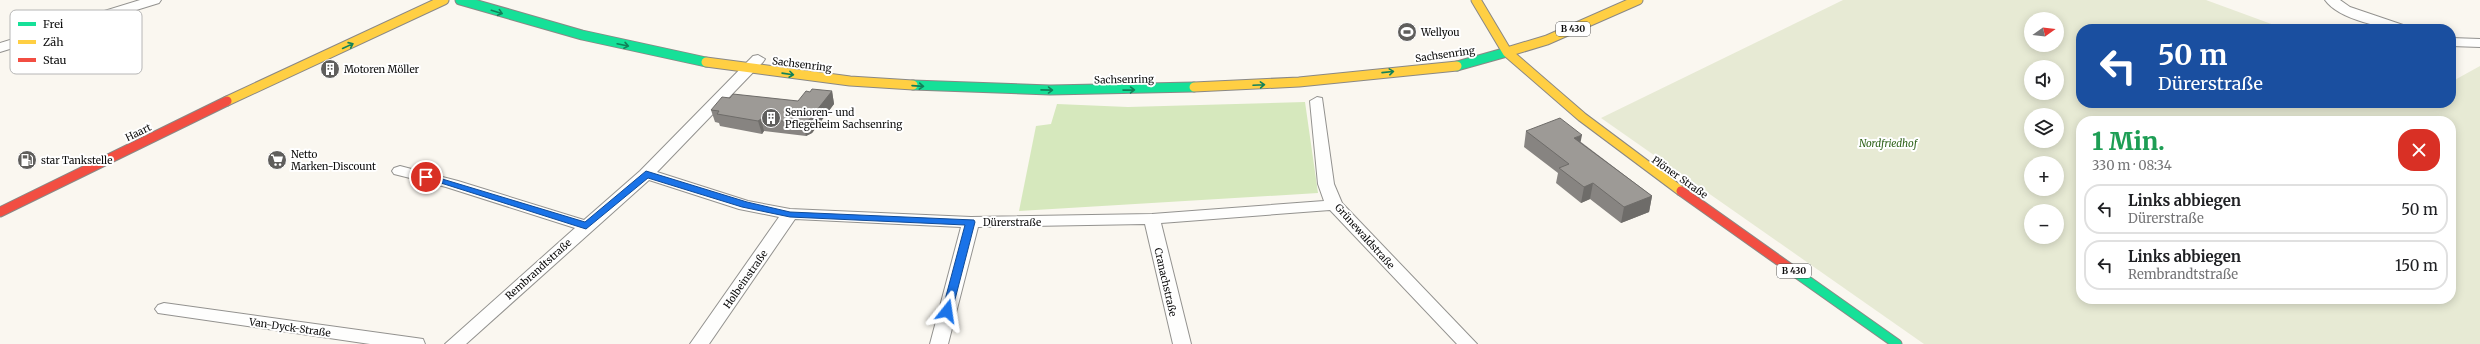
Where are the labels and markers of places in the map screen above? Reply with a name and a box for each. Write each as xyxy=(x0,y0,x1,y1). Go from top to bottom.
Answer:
sports icon: Wellyou xyxy=(1396,21,1418,43)
place label: Wellyou xyxy=(1420,26,1460,39)
building icon: Motoren Möller xyxy=(319,58,341,80)
place label: Motoren Möller xyxy=(344,63,420,76)
place label: Senioren- und Pflegeheim Sachsenring xyxy=(785,106,902,131)
building icon: Senioren- und Pflegeheim Sachsenring xyxy=(760,107,782,129)
place label: Netto Marken-Discount xyxy=(291,148,376,173)
fuel station icon: star Tankstelle xyxy=(16,149,38,171)
supermarket icon: Netto Marken-Discount xyxy=(266,149,288,171)
place label: star Tankstelle xyxy=(41,154,112,167)
pin xyxy=(409,160,443,194)

